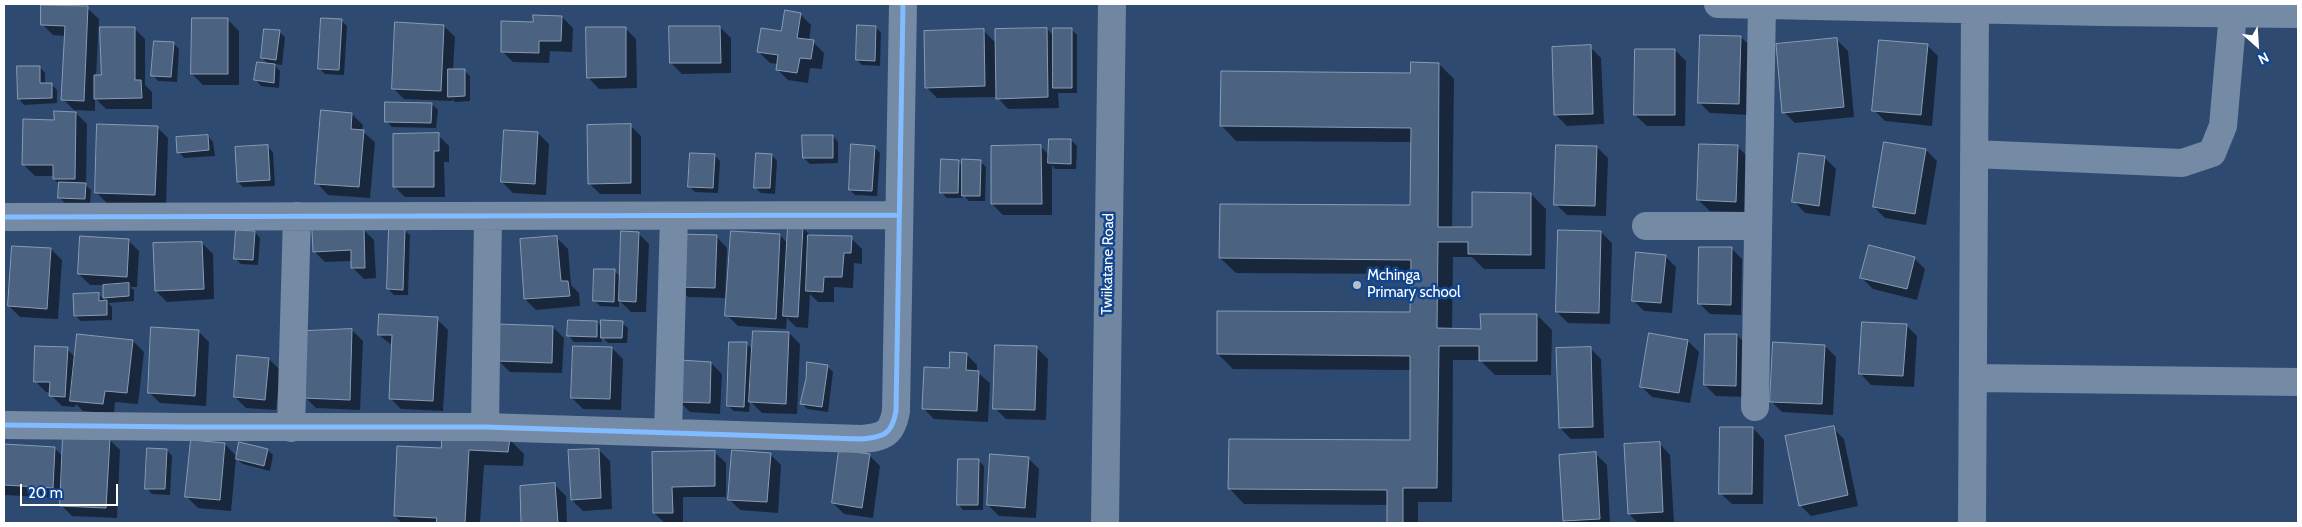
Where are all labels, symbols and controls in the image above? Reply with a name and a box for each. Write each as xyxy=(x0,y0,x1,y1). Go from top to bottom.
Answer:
north arrow xyxy=(2232,20,2282,70)
text: N xyxy=(2255,48,2272,69)
street label: Twiikatane Road xyxy=(1098,213,1118,315)
place label: Mchinga Primary school xyxy=(1367,267,1461,302)
marker: Mchinga Primary school xyxy=(1351,279,1363,291)
scale bar xyxy=(22,474,120,506)
text: 20 m xyxy=(28,484,63,502)

